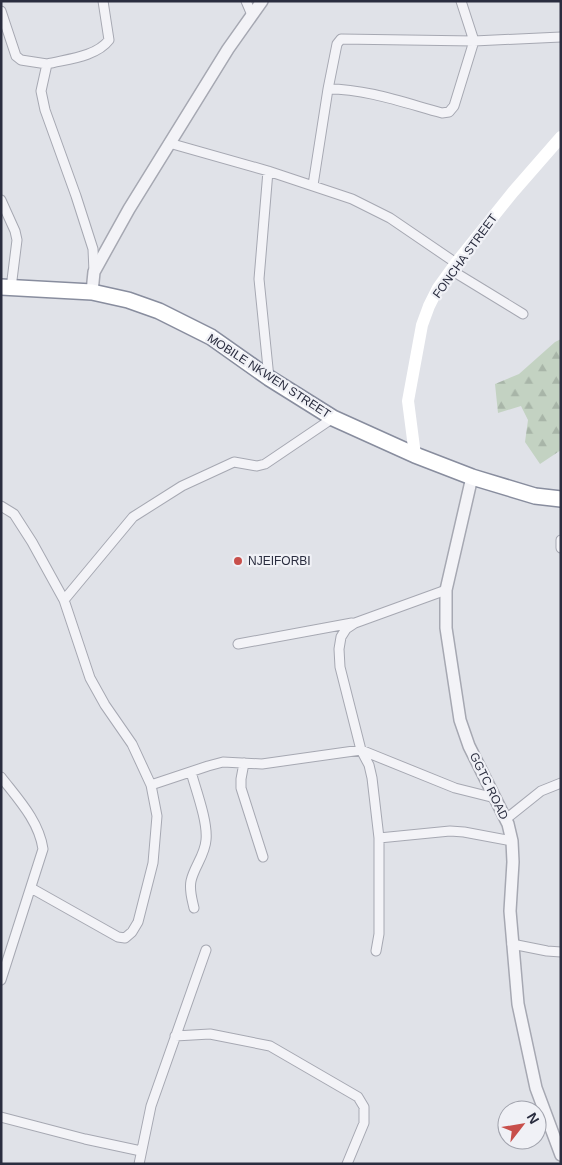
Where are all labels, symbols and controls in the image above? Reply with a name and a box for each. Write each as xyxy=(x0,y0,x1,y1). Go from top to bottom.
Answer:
street label: FONCHA STREET xyxy=(430,211,501,301)
street label: MOBILE NKWEN STREET xyxy=(205,331,334,421)
place label: NJEIFORBI xyxy=(248,554,311,568)
marker: NJEIFORBI xyxy=(232,555,244,567)
street label: GGTC ROAD xyxy=(467,750,511,822)
north arrow xyxy=(497,1100,547,1150)
text: N xyxy=(524,1110,543,1127)

